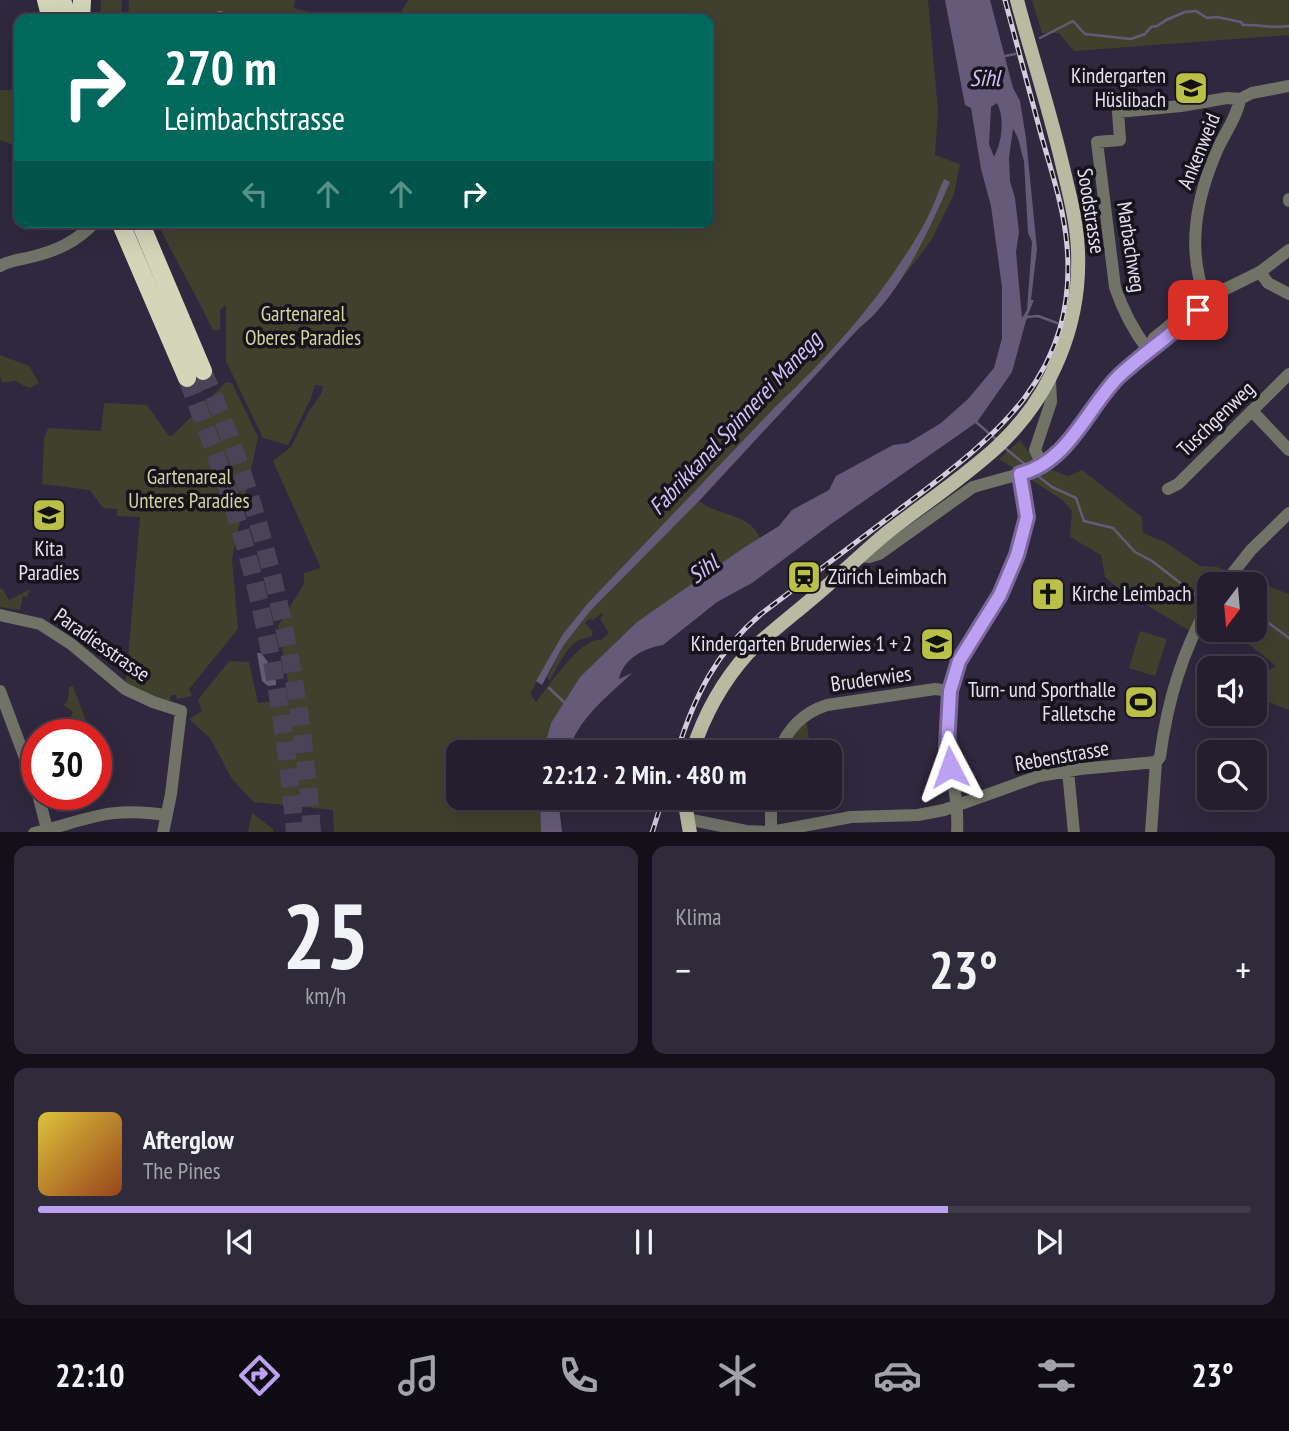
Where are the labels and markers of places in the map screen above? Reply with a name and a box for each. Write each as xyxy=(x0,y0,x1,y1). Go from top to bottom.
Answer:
place label: Kindergarten Hüslibach xyxy=(1071,62,1166,113)
school or university icon: Kindergarten Hüslibach xyxy=(1172,69,1210,107)
pin xyxy=(1168,280,1228,340)
school or university icon: Kita Paradies xyxy=(30,496,68,534)
place label: Kita Paradies xyxy=(19,535,79,586)
station icon: Zürich Leimbach xyxy=(785,558,823,596)
place label: Zürich Leimbach xyxy=(828,563,947,590)
church icon: Kirche Leimbach xyxy=(1029,575,1067,613)
place label: Kirche Leimbach xyxy=(1072,580,1191,607)
school or university icon: Kindergarten Bruderwies 1 + 2 xyxy=(918,625,956,663)
place label: Kindergarten Bruderwies 1 + 2 xyxy=(691,630,912,657)
place label: Turn- und Sporthalle Falletsche xyxy=(968,676,1116,727)
sports icon: Turn- und Sporthalle Falletsche xyxy=(1122,683,1160,721)

